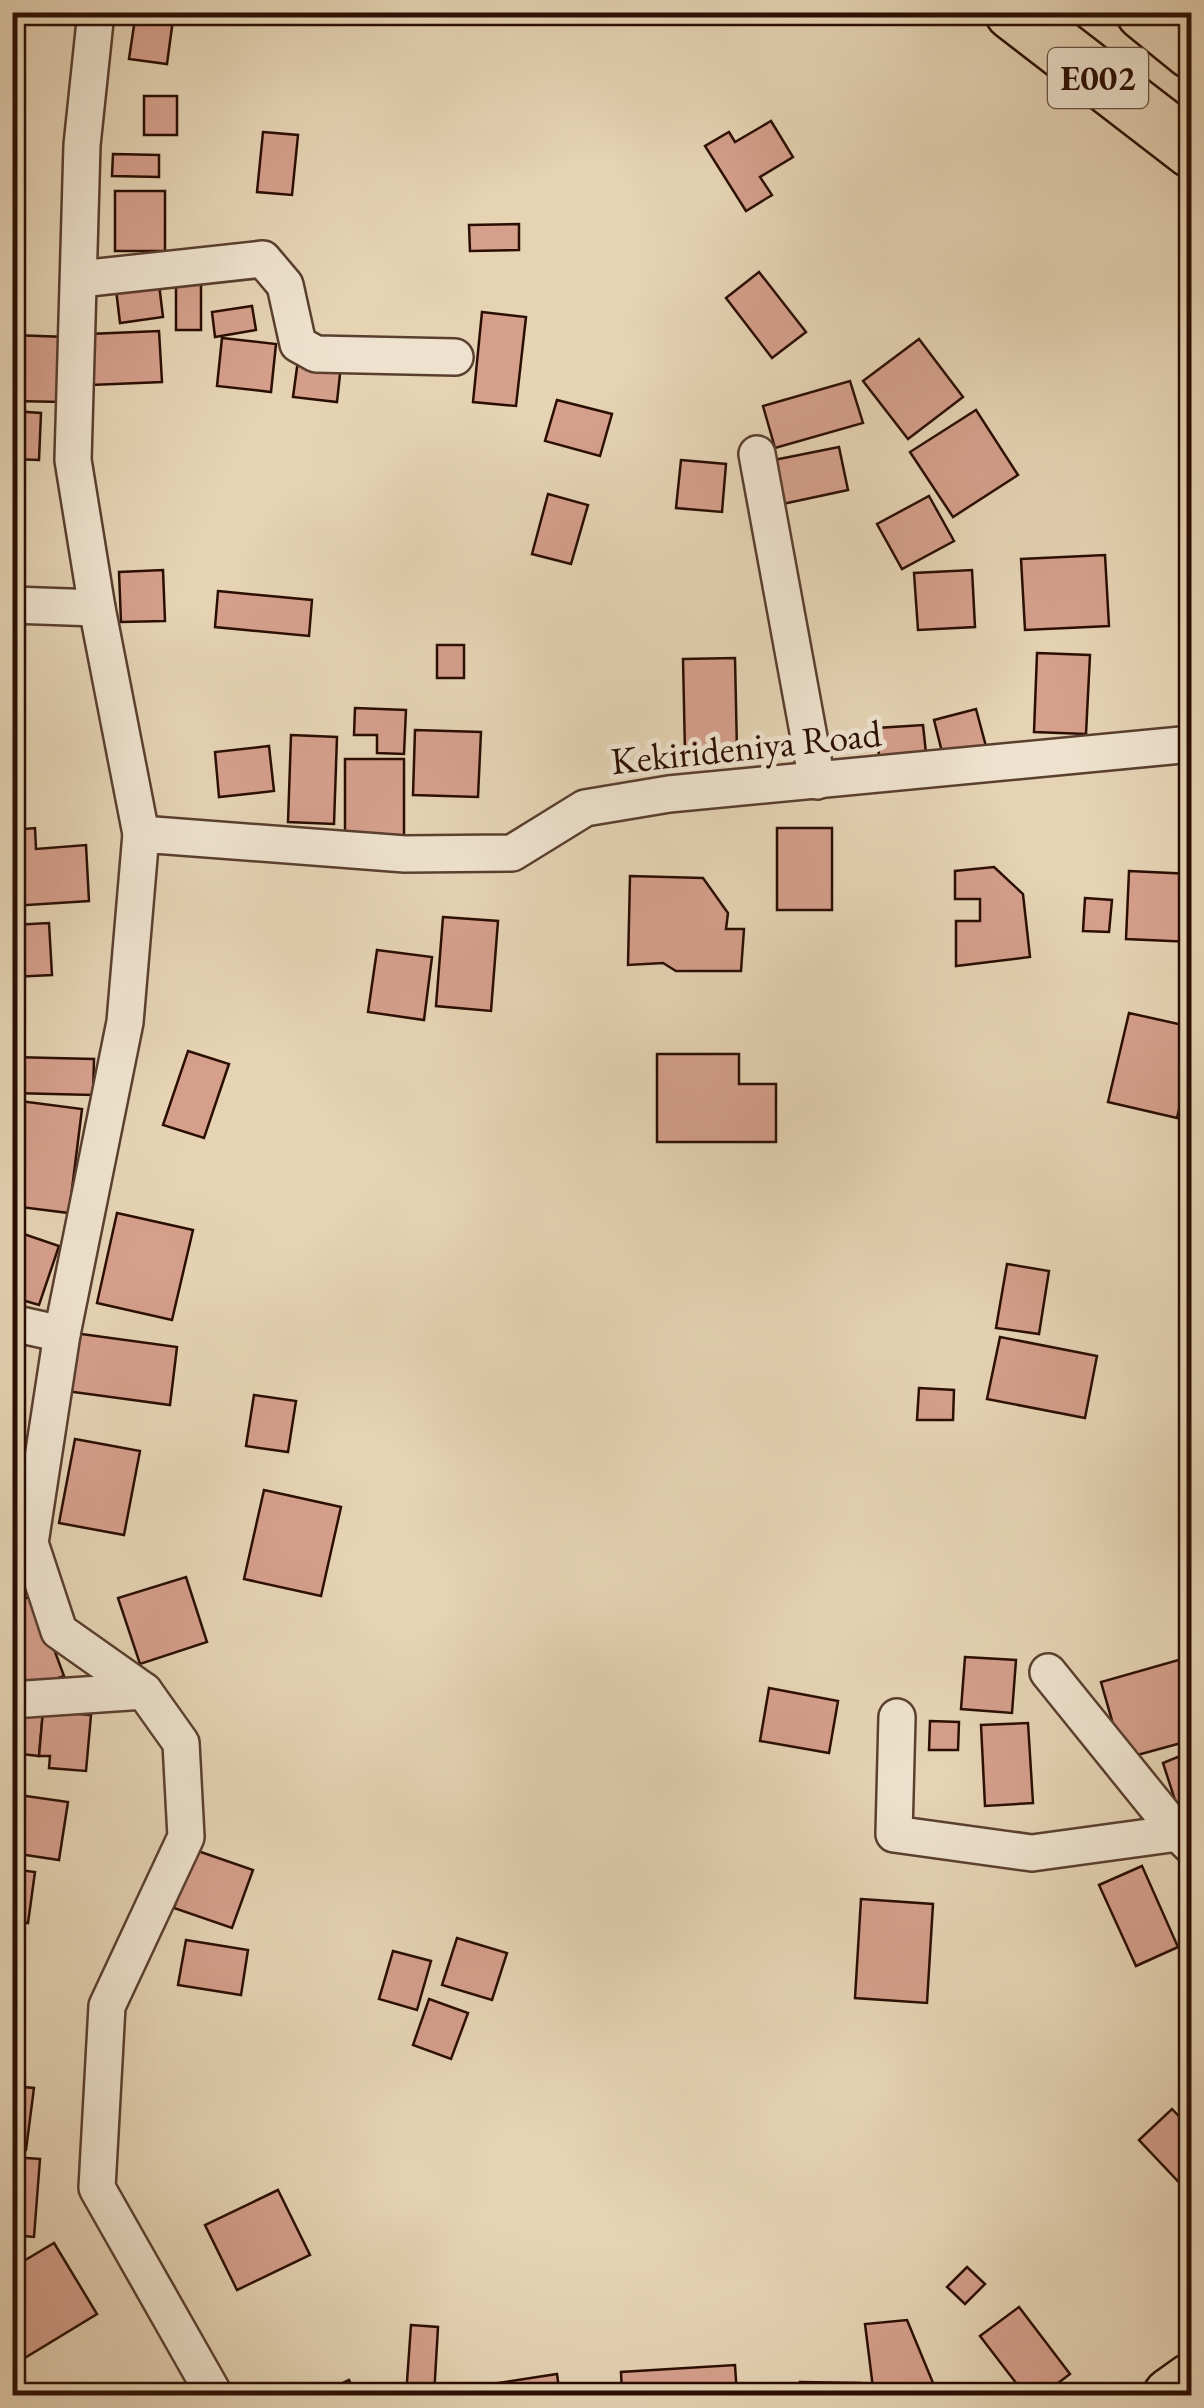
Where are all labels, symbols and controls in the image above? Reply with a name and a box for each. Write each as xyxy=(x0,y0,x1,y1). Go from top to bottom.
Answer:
road number: E002 xyxy=(1048,48,1148,108)
street label: Kekirideniya Road xyxy=(608,708,884,785)

